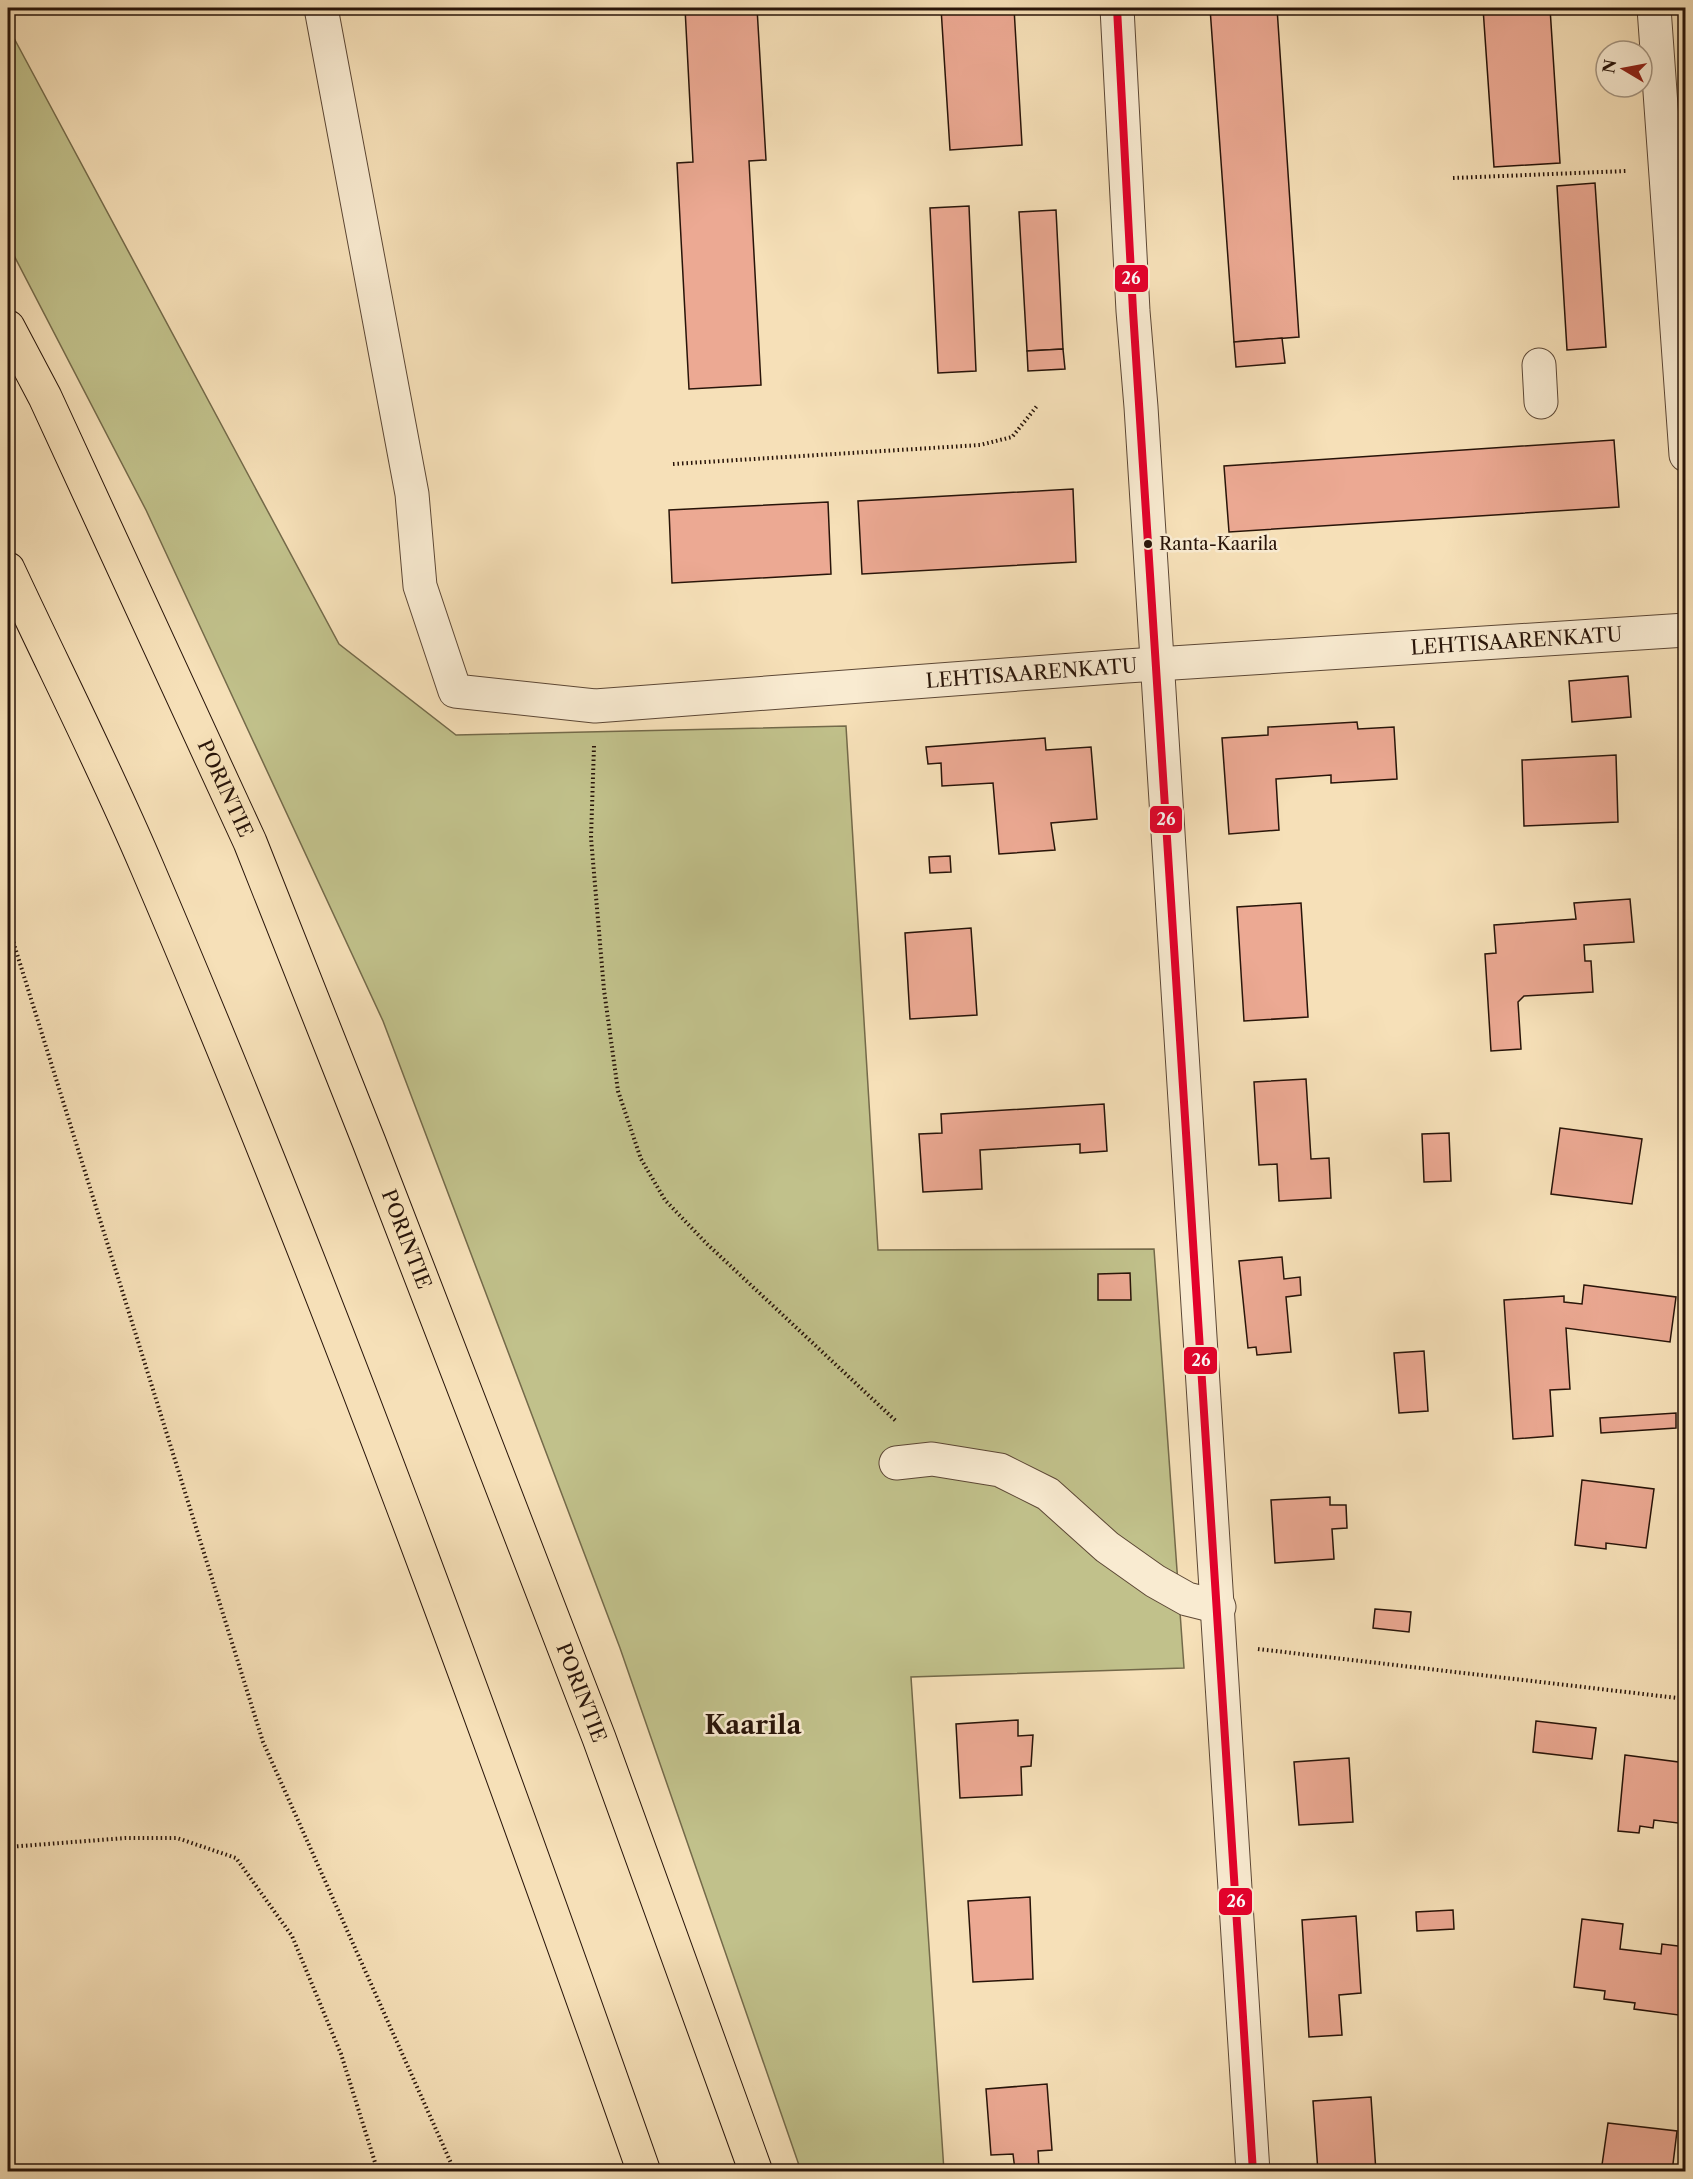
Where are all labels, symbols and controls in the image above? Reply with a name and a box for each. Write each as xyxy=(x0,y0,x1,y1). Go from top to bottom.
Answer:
north arrow xyxy=(1594,39,1654,99)
text: N xyxy=(1598,58,1620,75)
line badge: 26 xyxy=(1114,264,1149,293)
text: 26 xyxy=(1121,268,1141,288)
place label: Ranta-Kaarila xyxy=(1159,533,1278,555)
marker: Ranta-Kaarila xyxy=(1142,538,1154,550)
street label: LEHTISAARENKATU xyxy=(1410,622,1623,660)
street label: LEHTISAARENKATU xyxy=(925,653,1138,693)
street label: PORINTIE xyxy=(192,736,258,841)
line badge: 26 xyxy=(1149,805,1183,834)
text: 26 xyxy=(1156,809,1176,829)
street label: PORINTIE xyxy=(376,1186,437,1292)
line badge: 26 xyxy=(1183,1346,1218,1375)
text: 26 xyxy=(1191,1350,1211,1370)
street label: PORINTIE xyxy=(551,1639,611,1746)
district label: Kaarila xyxy=(704,1709,802,1741)
line badge: 26 xyxy=(1218,1887,1253,1916)
text: 26 xyxy=(1226,1891,1246,1911)

